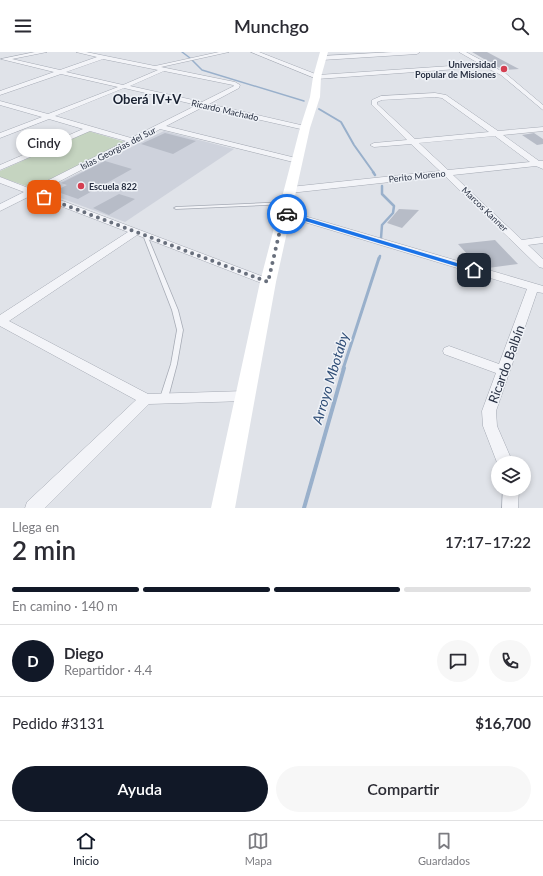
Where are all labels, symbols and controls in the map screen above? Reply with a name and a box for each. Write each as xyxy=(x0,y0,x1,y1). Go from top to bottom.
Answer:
icon: menu xyxy=(12,15,34,37)
text: Munchgo xyxy=(234,15,309,37)
icon: search xyxy=(509,15,531,37)
place label: Universidad Popular de Misiones xyxy=(415,59,496,80)
marker: Universidad Popular de Misiones xyxy=(499,64,509,74)
district label: Oberá IV+V xyxy=(113,91,182,107)
street label: Ricardo Machado xyxy=(190,97,260,123)
street label: Islas Georgias del Sur xyxy=(78,124,158,172)
callout: Cindy xyxy=(16,129,72,157)
text: Cindy xyxy=(27,135,61,151)
street label: Perito Moreno xyxy=(388,168,446,184)
pin xyxy=(27,180,61,214)
marker: Escuela 822 xyxy=(76,181,86,191)
place label: Escuela 822 xyxy=(89,181,137,192)
street label: Marcos Kanner xyxy=(460,184,511,234)
icon: bag xyxy=(33,186,55,208)
courier xyxy=(267,194,307,234)
icon: car xyxy=(276,203,298,225)
pin xyxy=(457,253,491,287)
icon: home xyxy=(463,259,485,281)
street label: Ricardo Balbín xyxy=(484,323,528,405)
water label: Arroyo Mbotaby xyxy=(308,330,352,427)
map controls xyxy=(491,456,531,496)
button: layers xyxy=(491,456,531,496)
text: Llega en xyxy=(12,519,59,535)
text: 17:17–17:22 xyxy=(445,533,531,551)
text: 2 min xyxy=(12,534,76,566)
text: En camino · 140 m xyxy=(12,598,118,614)
button: chat xyxy=(437,640,479,682)
button: phone xyxy=(489,640,531,682)
text: Diego xyxy=(64,644,104,662)
text: D xyxy=(27,652,39,670)
text: Repartidor · 4.4 xyxy=(64,662,152,678)
text: Pedido #3131 xyxy=(12,714,105,732)
text: $16,700 xyxy=(475,714,531,732)
button: Ayuda xyxy=(12,766,268,812)
button: Compartir xyxy=(276,766,531,812)
tab: Inicio xyxy=(73,830,99,867)
tab: Mapa xyxy=(245,830,272,867)
tab: Guardados xyxy=(418,830,470,867)

